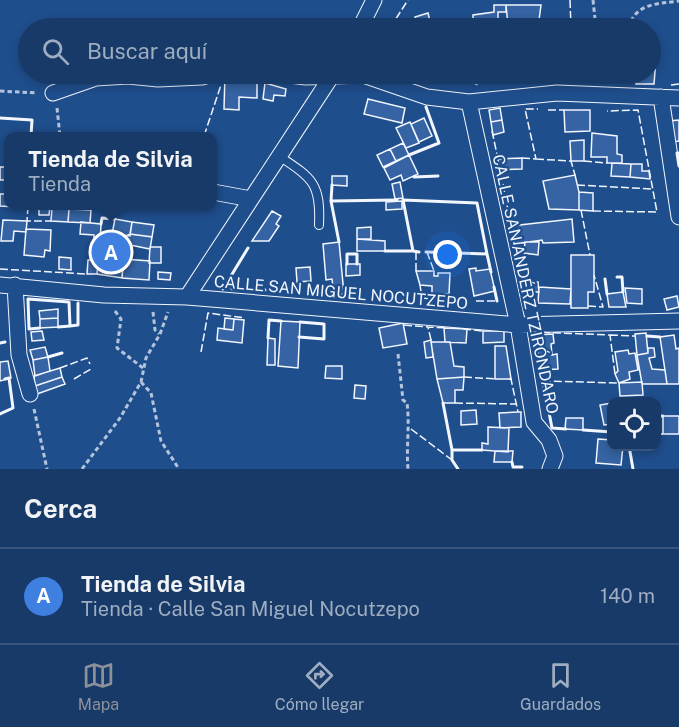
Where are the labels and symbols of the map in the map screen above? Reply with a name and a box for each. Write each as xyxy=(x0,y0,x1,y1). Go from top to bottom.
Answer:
street label: CALLE SAN ANDÉRZ TZIRÓNDARO xyxy=(489,152,563,416)
pin: A xyxy=(92,230,130,274)
your location xyxy=(433,240,462,269)
street label: CALLE SAN MIGUEL NOCUTZEPO xyxy=(213,272,469,313)

